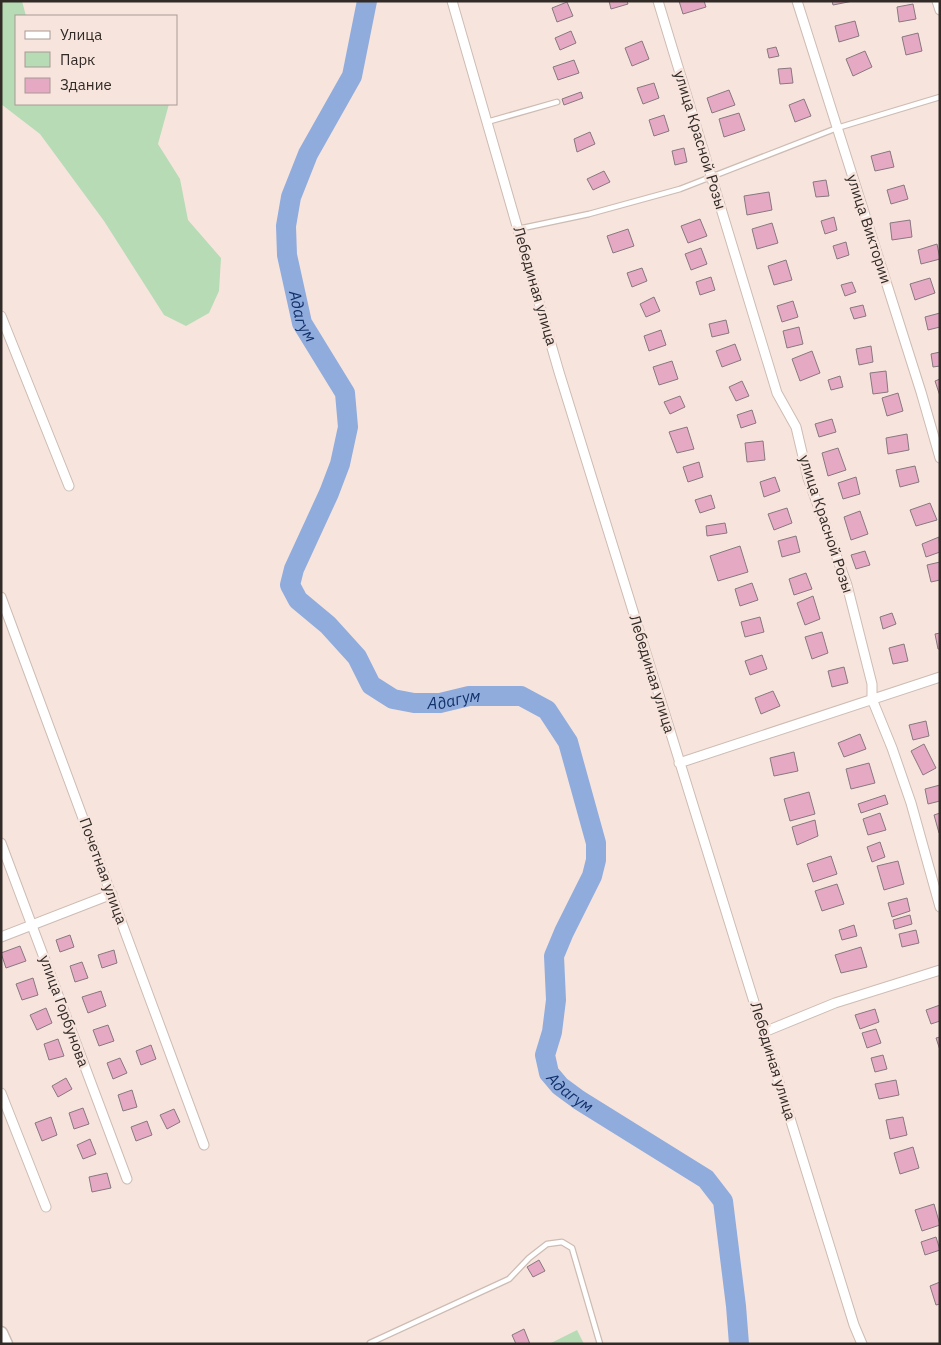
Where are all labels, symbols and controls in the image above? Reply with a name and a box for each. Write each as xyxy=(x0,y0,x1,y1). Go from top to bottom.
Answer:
legend xyxy=(15,15,178,105)
text: Улица xyxy=(60,25,102,44)
text: Парк xyxy=(60,50,95,69)
street label: улица Красной Розы xyxy=(670,68,731,212)
text: Здание xyxy=(60,75,112,94)
street label: улица Виктории xyxy=(843,172,896,286)
street label: Лебединая улица xyxy=(509,224,562,348)
water label: Адагум xyxy=(285,287,321,346)
street label: улица Красной Розы xyxy=(795,452,858,595)
street label: Лебединая улица xyxy=(625,612,680,735)
water label: Адагум xyxy=(427,686,480,713)
street label: Почетная улица xyxy=(75,815,132,927)
street label: улица Горбунова xyxy=(35,952,94,1069)
street label: Лебединая улица xyxy=(746,999,801,1122)
water label: Адагум xyxy=(542,1067,597,1117)

